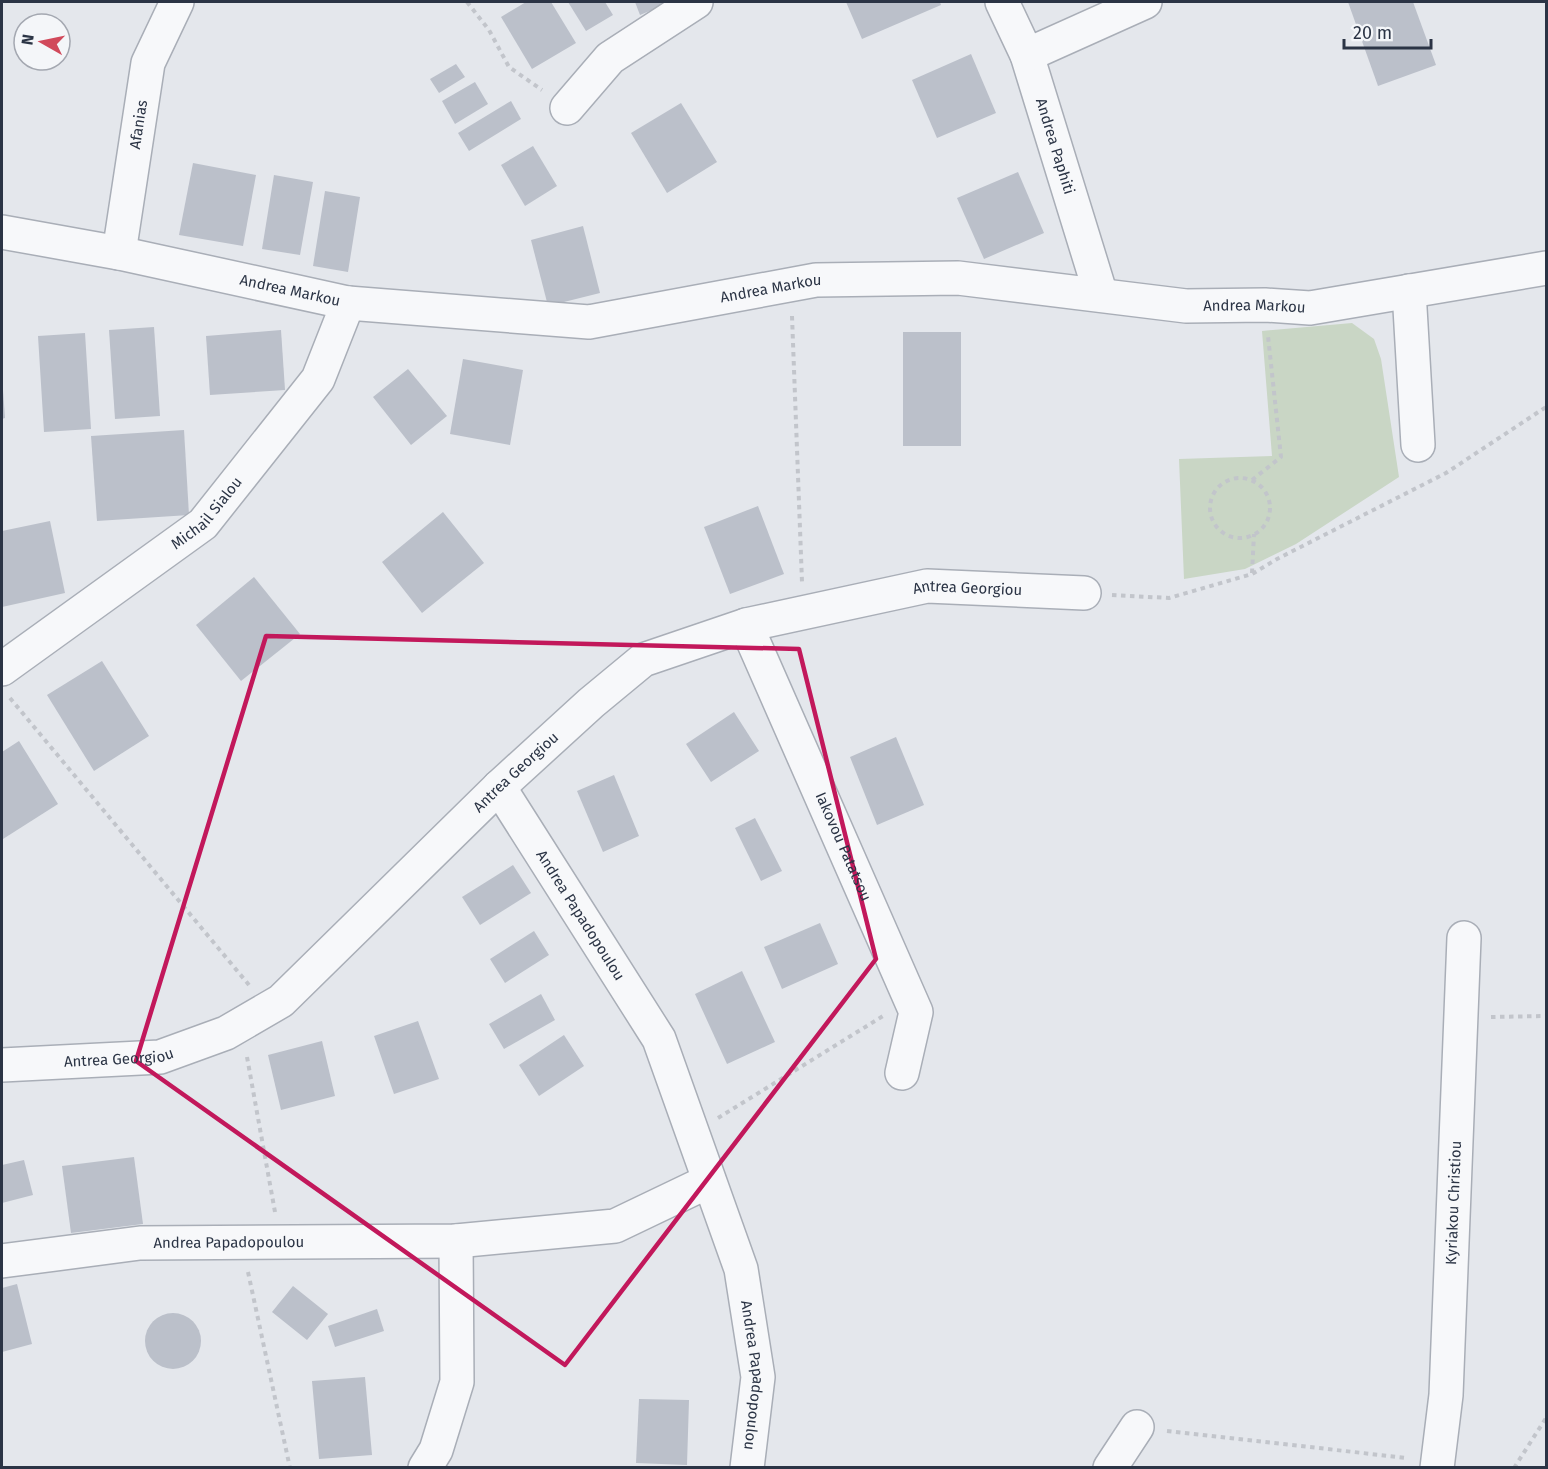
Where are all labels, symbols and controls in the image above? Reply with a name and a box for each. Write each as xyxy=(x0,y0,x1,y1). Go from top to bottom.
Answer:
north arrow xyxy=(12,12,72,72)
scale bar xyxy=(1344,12,1431,50)
text: 20 m xyxy=(1353,22,1392,44)
text: N xyxy=(17,33,38,46)
street label: Andrea Paphiti xyxy=(1032,96,1078,196)
street label: Afanias xyxy=(126,99,151,150)
street label: Andrea Markou xyxy=(238,271,342,310)
street label: Andrea Markou xyxy=(719,271,822,307)
street label: Andrea Markou xyxy=(1203,296,1306,317)
street label: Michail Sialou xyxy=(167,473,246,553)
street label: Antrea Georgiou xyxy=(911,577,1023,599)
street label: Antrea Georgiou xyxy=(470,728,562,816)
street label: Iakovou Patatsou xyxy=(812,789,875,904)
street label: Andrea Papadopoulou xyxy=(532,847,629,984)
street label: Antrea Georgiou xyxy=(64,1044,176,1071)
street label: Kyriakou Christiou xyxy=(1442,1140,1465,1265)
street label: Andrea Papadopoulou xyxy=(153,1233,304,1252)
street label: Andrea Papadopoulou xyxy=(737,1299,767,1451)

